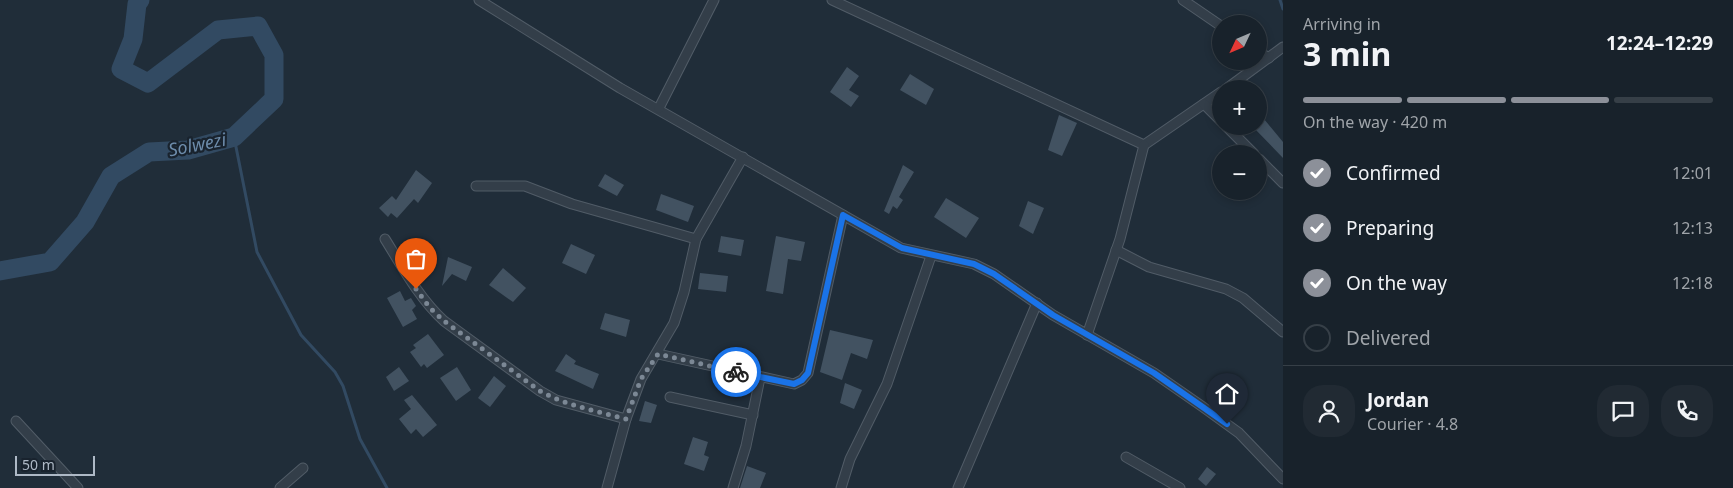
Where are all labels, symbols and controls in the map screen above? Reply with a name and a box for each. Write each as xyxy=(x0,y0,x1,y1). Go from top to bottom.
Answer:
text: Arriving in xyxy=(1303,13,1381,35)
north arrow xyxy=(1212,15,1268,70)
map controls xyxy=(1212,15,1267,200)
text: 12:24–12:29 xyxy=(1606,30,1713,56)
text: 3 min xyxy=(1303,32,1391,75)
button: + xyxy=(1212,80,1267,135)
text: On the way · 420 m xyxy=(1303,111,1447,133)
water label: Solwezi xyxy=(166,127,228,161)
button: − xyxy=(1212,145,1267,200)
icon: check xyxy=(1303,159,1331,187)
text: Confirmed xyxy=(1346,160,1441,186)
text: 12:01 xyxy=(1672,162,1713,184)
icon: check xyxy=(1303,214,1331,242)
text: Preparing xyxy=(1346,215,1434,241)
text: 12:13 xyxy=(1672,217,1713,239)
pin xyxy=(395,238,437,289)
icon: bag xyxy=(402,245,430,273)
icon: check xyxy=(1303,269,1331,297)
text: On the way xyxy=(1346,270,1447,296)
text: 12:18 xyxy=(1672,272,1713,294)
text: Delivered xyxy=(1346,325,1431,351)
courier xyxy=(711,347,761,397)
icon: bike xyxy=(722,358,750,386)
pin xyxy=(1206,373,1248,424)
icon: home xyxy=(1213,380,1241,408)
button: person xyxy=(1303,385,1355,437)
button: chat xyxy=(1597,385,1649,437)
button: phone xyxy=(1661,385,1713,437)
text: Jordan xyxy=(1367,387,1429,413)
text: Courier · 4.8 xyxy=(1367,413,1458,435)
scale bar xyxy=(15,453,95,476)
text: 50 m xyxy=(22,455,55,474)

